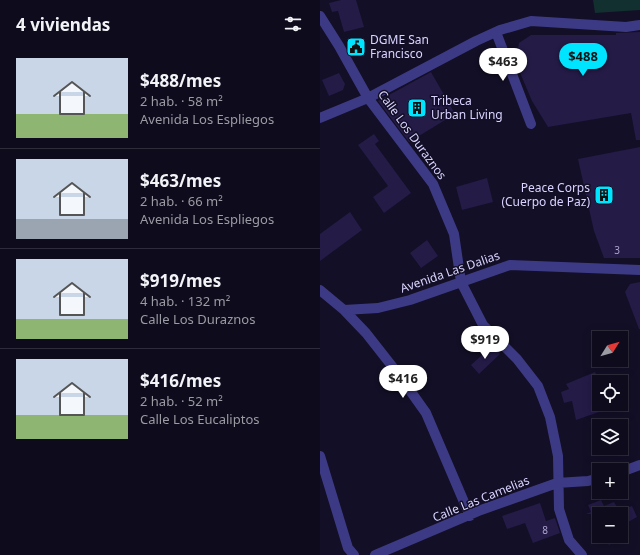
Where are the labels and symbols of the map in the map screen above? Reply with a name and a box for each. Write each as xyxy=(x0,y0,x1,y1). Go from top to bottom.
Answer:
place label: DGME San Francisco xyxy=(370,31,429,62)
public building icon: DGME San Francisco xyxy=(345,36,367,58)
pin: $488 xyxy=(559,43,607,77)
pin: $463 xyxy=(479,48,527,82)
street label: Calle Los Duraznos xyxy=(374,87,451,183)
place label: Tribeca Urban Living xyxy=(431,92,503,123)
building icon: Tribeca Urban Living xyxy=(406,97,428,119)
place label: Peace Corps (Cuerpo de Paz) xyxy=(501,179,590,210)
building icon: Peace Corps (Cuerpo de Paz) xyxy=(593,184,615,206)
house number: 3 xyxy=(614,243,620,257)
street label: Avenida Las Dalias xyxy=(398,246,502,297)
pin: $919 xyxy=(461,326,509,360)
north arrow xyxy=(592,331,628,367)
pin: $416 xyxy=(379,365,427,399)
street label: Calle Las Camelias xyxy=(430,471,532,526)
house number: 8 xyxy=(542,523,548,537)

